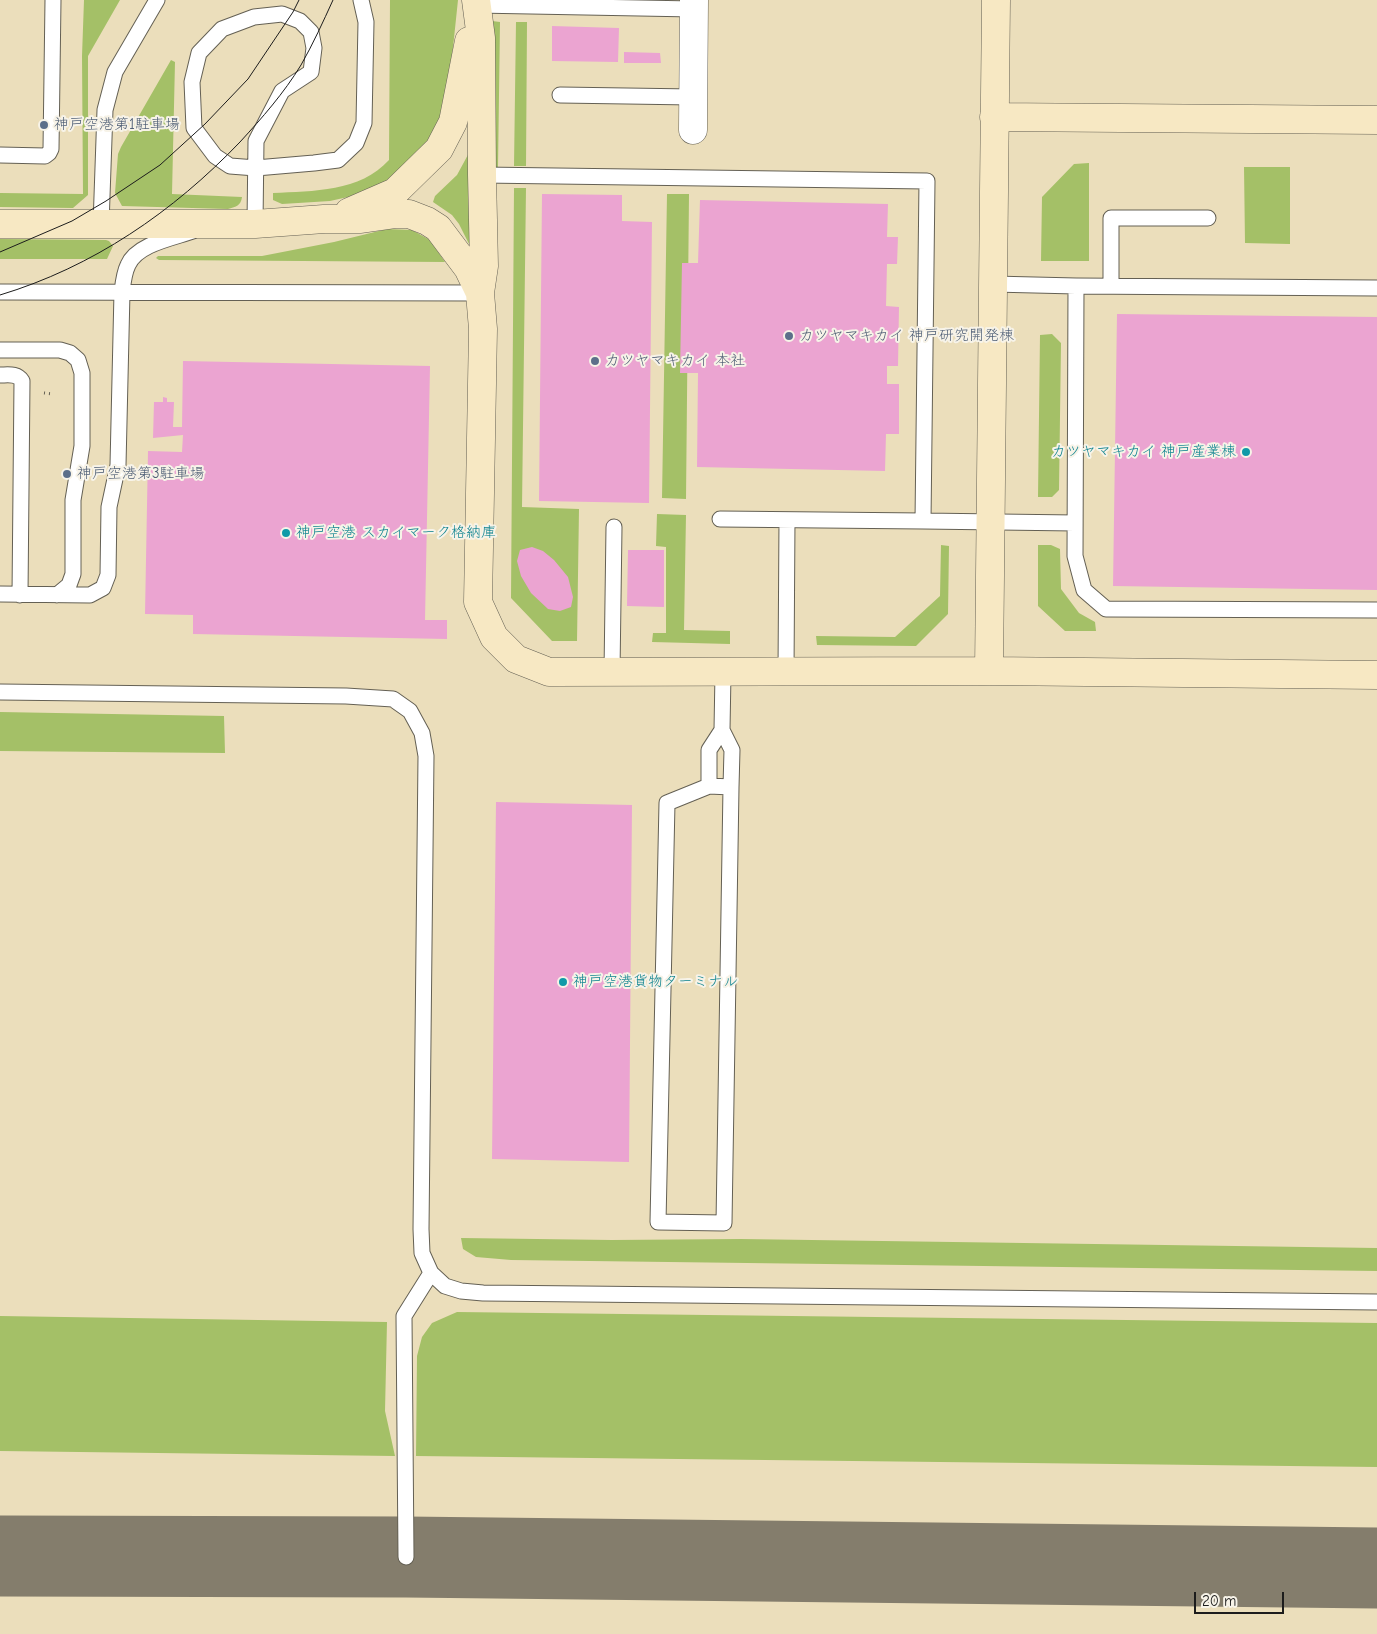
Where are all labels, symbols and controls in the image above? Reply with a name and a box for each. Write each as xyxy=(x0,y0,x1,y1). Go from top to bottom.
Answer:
place label: 神戸空港第1駐車場 xyxy=(54,116,180,134)
marker: 神戸空港第1駐車場 xyxy=(38,119,50,131)
place label: カツヤマキカイ 神戸研究開発棟 xyxy=(799,327,1014,345)
marker: カツヤマキカイ 神戸研究開発棟 xyxy=(783,330,795,342)
place label: カツヤマキカイ 本社 xyxy=(605,352,745,370)
marker: カツヤマキカイ 本社 xyxy=(589,355,601,367)
place label: カツヤマキカイ 神戸産業棟 xyxy=(1051,443,1236,461)
marker: カツヤマキカイ 神戸産業棟 xyxy=(1240,446,1252,458)
place label: 神戸空港第3駐車場 xyxy=(77,465,205,483)
marker: 神戸空港第3駐車場 xyxy=(61,468,73,480)
place label: 神戸空港 スカイマーク格納庫 xyxy=(296,524,496,542)
marker: 神戸空港 スカイマーク格納庫 xyxy=(280,527,292,539)
place label: 神戸空港貨物ターミナル xyxy=(573,973,738,991)
marker: 神戸空港貨物ターミナル xyxy=(557,976,569,988)
scale bar xyxy=(1197,1582,1287,1614)
text: 20 m xyxy=(1202,1592,1236,1610)

